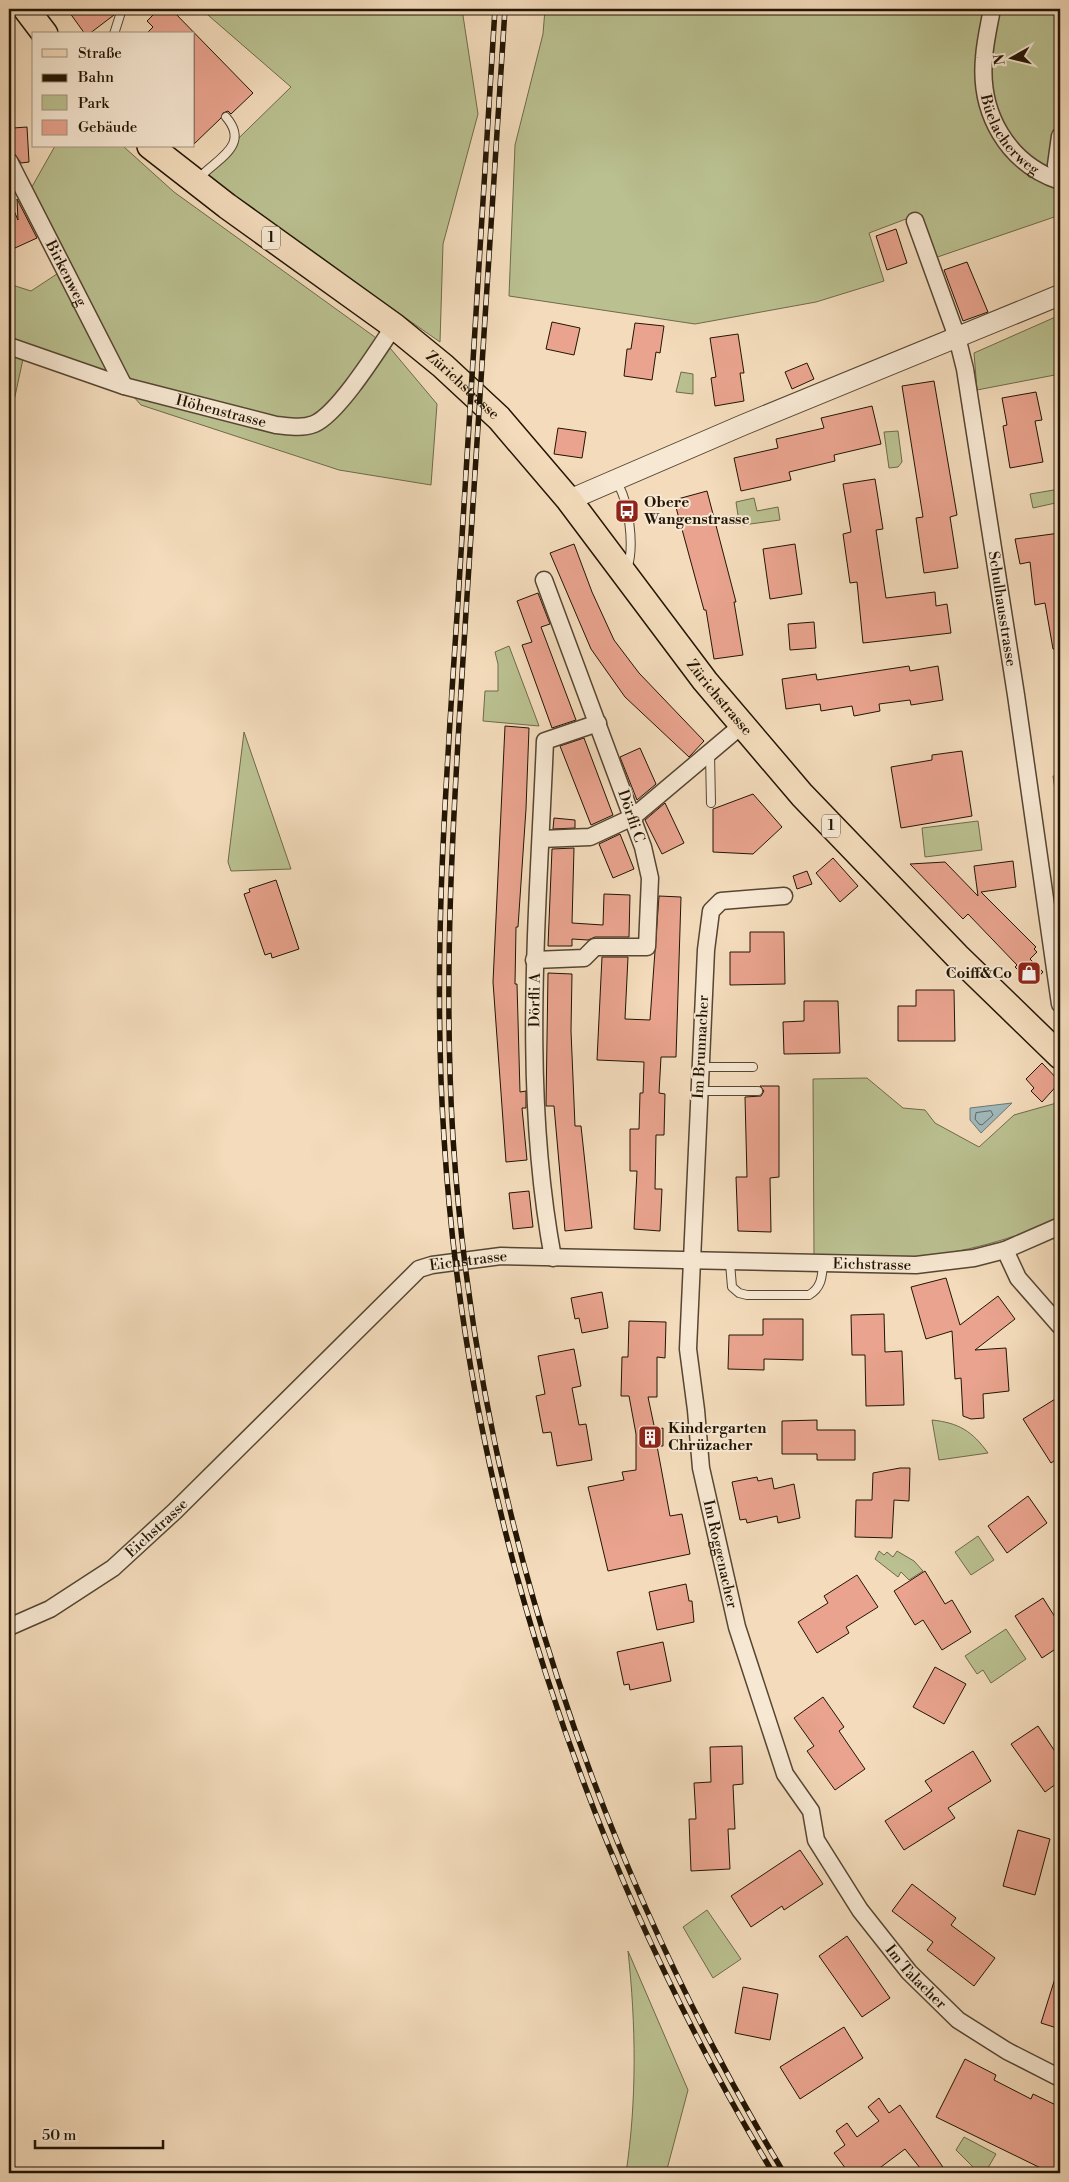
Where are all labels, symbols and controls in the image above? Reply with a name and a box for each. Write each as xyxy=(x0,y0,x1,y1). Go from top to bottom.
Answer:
legend xyxy=(32,32,195,148)
north arrow xyxy=(986,32,1036,82)
text: Straße xyxy=(78,44,122,63)
text: N xyxy=(990,53,1010,66)
text: Bahn xyxy=(77,68,114,87)
street label: Büelacherweg xyxy=(976,91,1043,179)
text: Park xyxy=(78,94,110,113)
text: Gebäude xyxy=(78,118,137,137)
road number: 1 xyxy=(262,227,280,250)
street label: Birkenweg xyxy=(41,236,91,310)
street label: Zürichstrasse xyxy=(422,347,504,423)
street label: Höhenstrasse xyxy=(174,390,268,432)
place label: Obere Wangenstrasse xyxy=(643,493,750,529)
bus stop icon: Obere Wangenstrasse xyxy=(614,498,640,524)
street label: Schulhausstrasse xyxy=(984,550,1021,668)
street label: Zürichstrasse xyxy=(683,655,757,739)
street label: Dörfli C xyxy=(613,787,649,845)
road number: 1 xyxy=(822,814,840,838)
shop icon: Coiff&Co xyxy=(1016,960,1042,986)
place label: Coiff&Co xyxy=(946,964,1012,983)
street label: Dörfli A xyxy=(525,972,544,1027)
street label: Im Brunnacher xyxy=(689,994,713,1099)
street label: Eichstrasse xyxy=(428,1246,507,1275)
street label: Eichstrasse xyxy=(832,1254,911,1274)
place label: Kindergarten Chrüzacher xyxy=(668,1419,767,1455)
building icon: Kindergarten Chrüzacher xyxy=(637,1424,663,1450)
street label: Eichstrasse xyxy=(121,1494,192,1562)
street label: Im Roggenacher xyxy=(699,1498,742,1611)
street label: Im Talacher xyxy=(881,1940,951,2013)
scale bar xyxy=(35,2117,162,2149)
text: 50 m xyxy=(42,2126,76,2145)

